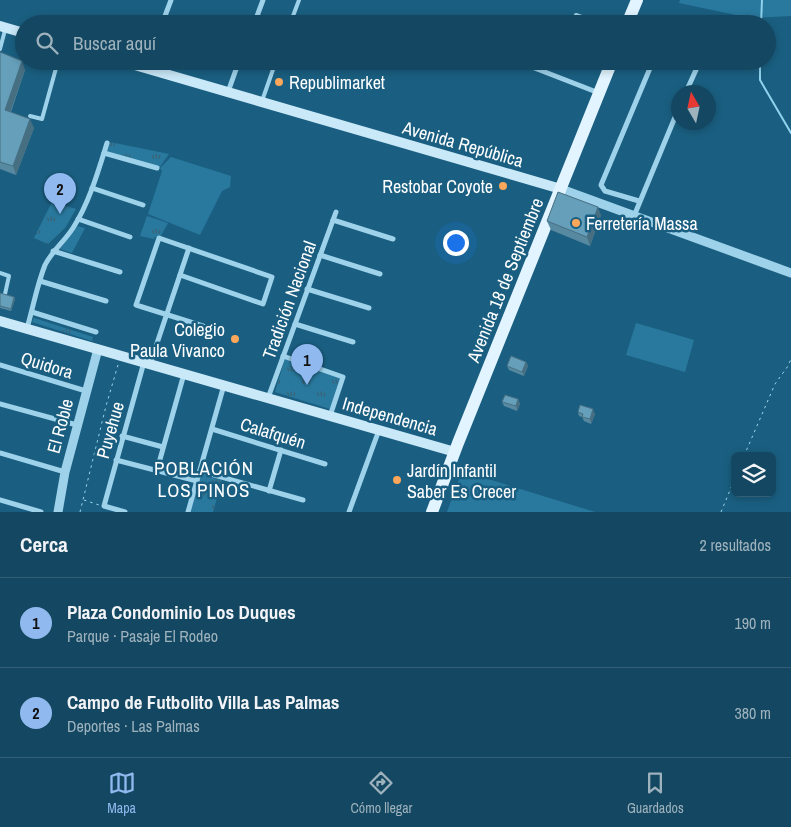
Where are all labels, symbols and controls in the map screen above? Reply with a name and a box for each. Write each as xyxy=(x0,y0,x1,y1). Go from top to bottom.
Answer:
search box xyxy=(15,15,776,70)
icon: search xyxy=(33,29,61,57)
text: Buscar aquí xyxy=(73,30,156,56)
place label: Republimarket xyxy=(289,70,385,95)
marker: Republimarket xyxy=(273,76,285,88)
north arrow xyxy=(671,85,716,130)
street label: Avenida República xyxy=(399,115,526,173)
pin: 2 xyxy=(44,173,76,214)
place label: Restobar Coyote xyxy=(382,174,493,199)
marker: Restobar Coyote xyxy=(497,180,509,192)
street label: Avenida 18 de Septiembre xyxy=(460,194,549,367)
place label: Ferretería Massa xyxy=(586,211,698,236)
marker: Ferretería Massa xyxy=(570,217,582,229)
your location xyxy=(443,230,469,256)
street label: Tradición Nacional xyxy=(256,237,322,363)
place label: Colegio Paula Vivanco xyxy=(130,317,225,363)
marker: Colegio Paula Vivanco xyxy=(229,333,241,345)
pin: 1 xyxy=(291,344,323,385)
street label: Quidora xyxy=(18,345,76,385)
street label: Independencia xyxy=(340,391,440,441)
street label: El Roble xyxy=(41,396,79,456)
street label: Puyehue xyxy=(90,399,130,461)
street label: Calafquén xyxy=(237,411,309,455)
map controls xyxy=(731,452,776,497)
button: layers xyxy=(731,452,776,497)
district label: POBLACIÓN LOS PINOS xyxy=(154,455,254,503)
place label: Jardín Infantil Saber Es Crecer xyxy=(407,458,516,504)
marker: Jardín Infantil Saber Es Crecer xyxy=(391,474,403,486)
text: Cerca xyxy=(20,530,68,559)
text: 2 resultados xyxy=(700,534,771,556)
text: Plaza Condominio Los Duques xyxy=(67,599,296,625)
text: 1 xyxy=(32,612,40,634)
text: 190 m xyxy=(735,612,771,634)
text: Parque · Pasaje El Rodeo xyxy=(67,625,218,647)
text: Campo de Futbolito Villa Las Palmas xyxy=(67,689,339,715)
text: 2 xyxy=(32,702,40,724)
text: 380 m xyxy=(735,702,771,724)
text: Deportes · Las Palmas xyxy=(67,715,200,737)
tab: Mapa xyxy=(107,769,136,817)
tab: Cómo llegar xyxy=(350,769,412,817)
tab: Guardados xyxy=(627,769,684,817)

